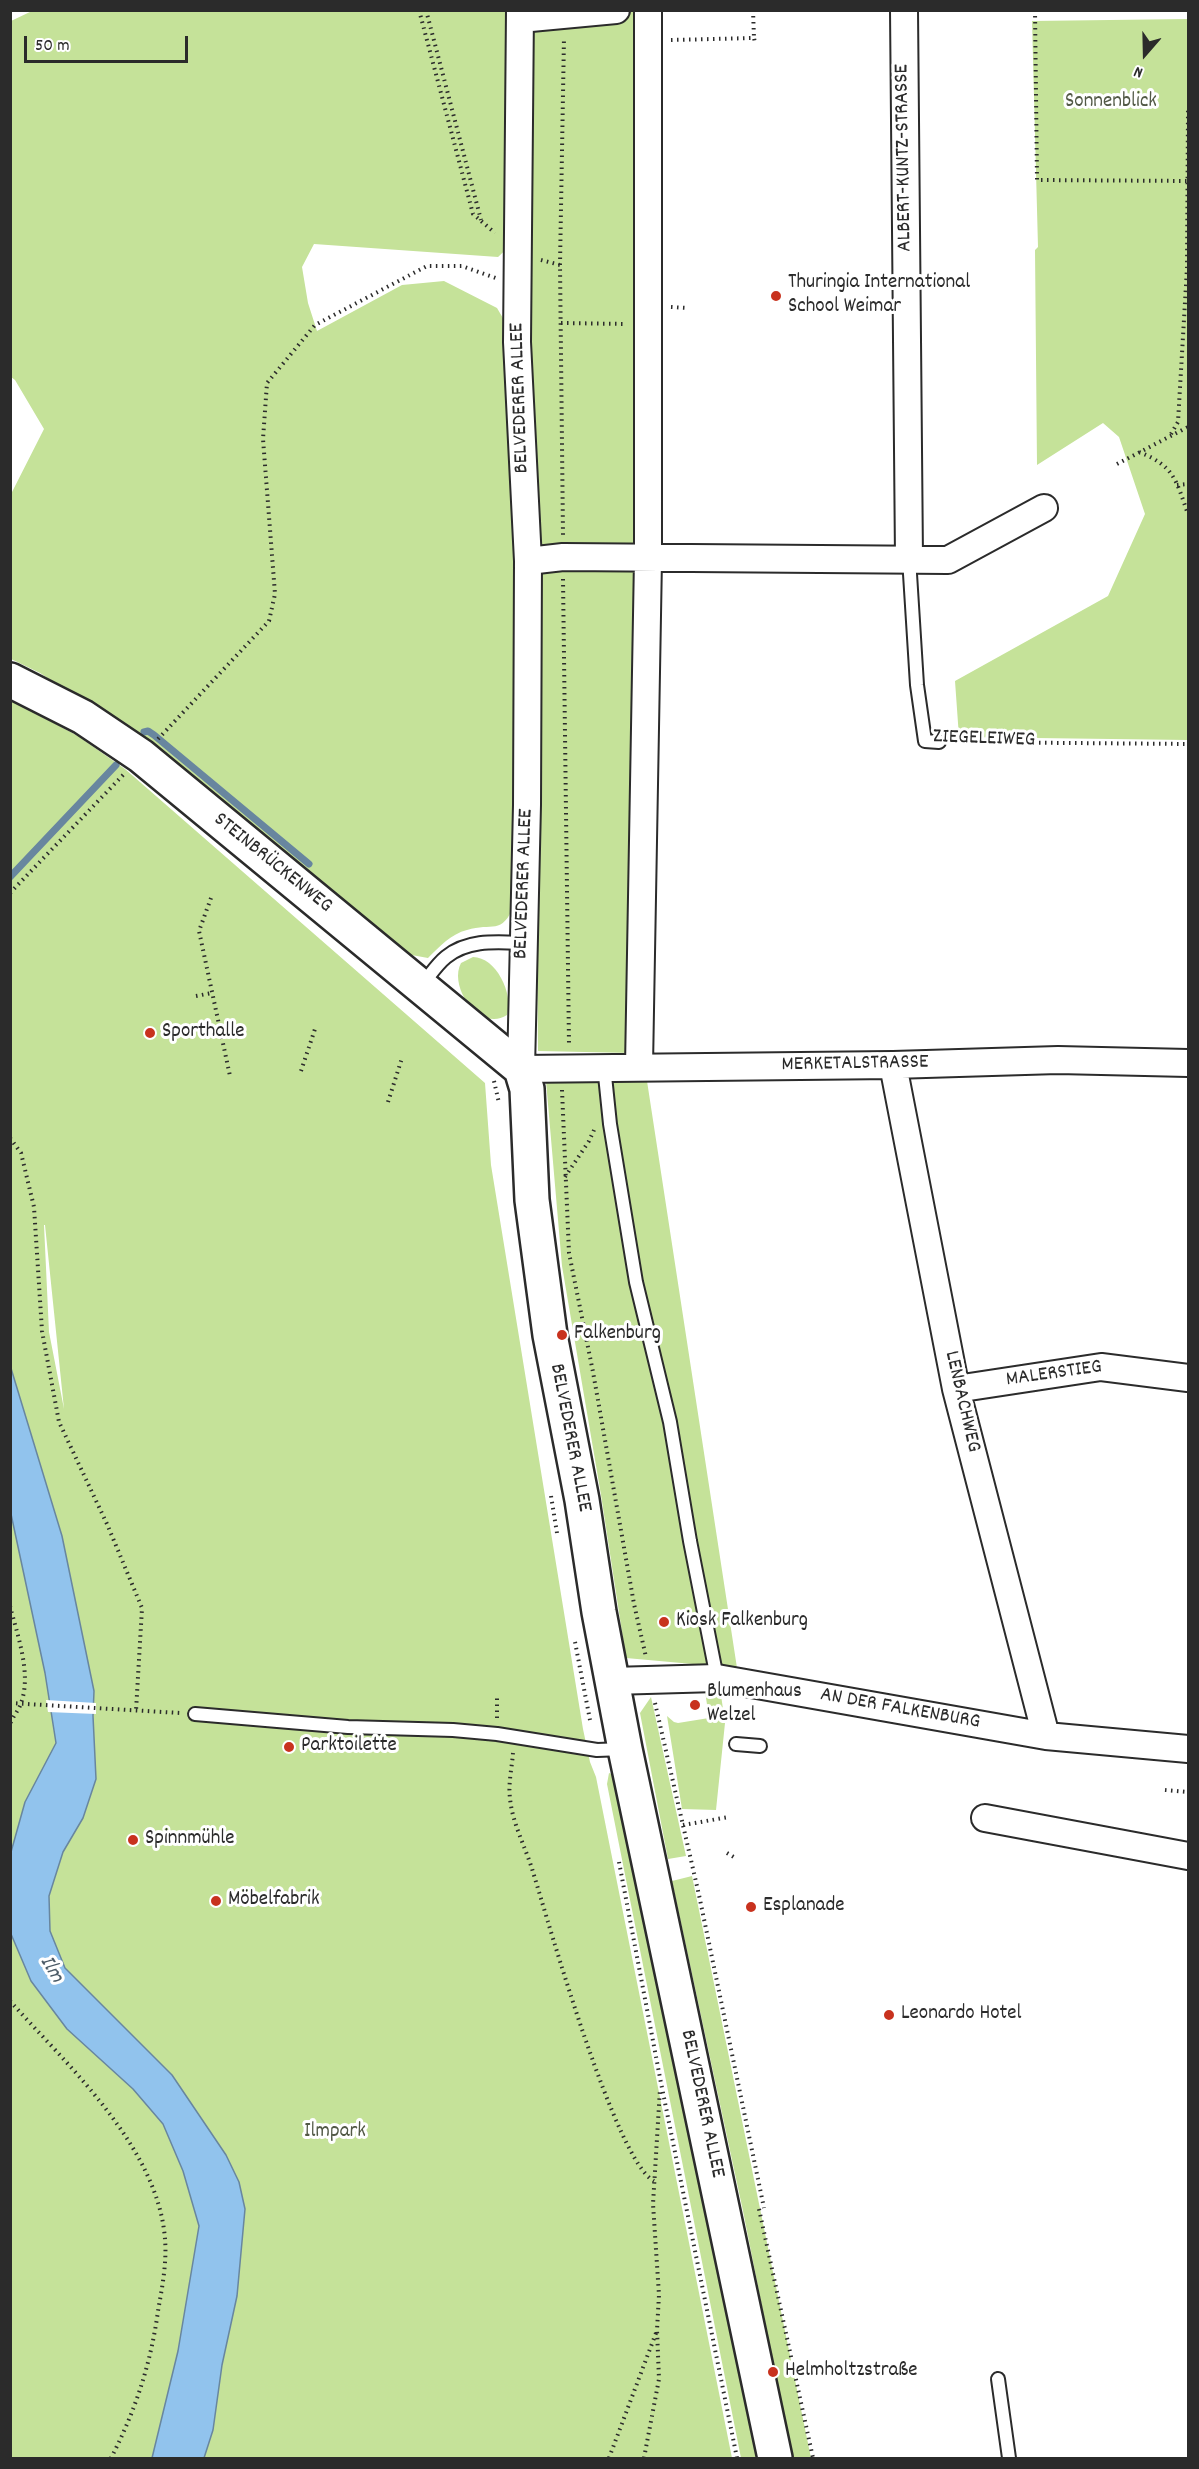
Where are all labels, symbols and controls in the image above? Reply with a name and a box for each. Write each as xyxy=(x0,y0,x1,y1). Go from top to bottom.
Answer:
scale bar xyxy=(27,24,190,62)
north arrow xyxy=(1115,24,1175,84)
text: 50 m xyxy=(35,34,70,59)
text: N xyxy=(1131,59,1146,84)
street label: ALBERT-KUNTZ-STRASSE xyxy=(891,64,919,252)
park label: Sonnenblick xyxy=(1065,90,1157,116)
place label: Thuringia International School Weimar xyxy=(788,271,970,321)
marker: Thuringia International School Weimar xyxy=(769,289,783,303)
street label: BELVEDERER ALLEE xyxy=(506,322,536,474)
street label: ZIEGELEIWEG xyxy=(932,726,1036,754)
street label: STEINBRÜCKENWEG xyxy=(207,808,337,920)
street label: BELVEDERER ALLEE xyxy=(510,808,540,960)
place label: Sporthalle xyxy=(162,1020,245,1046)
marker: Sporthalle xyxy=(143,1026,157,1040)
street label: MERKETALSTRASSE xyxy=(781,1051,929,1079)
place label: Falkenburg xyxy=(574,1322,661,1348)
marker: Falkenburg xyxy=(555,1328,569,1342)
street label: LENBACHWEG xyxy=(937,1349,985,1455)
street label: MALERSTIEG xyxy=(1004,1356,1104,1394)
street label: BELVEDERER ALLEE xyxy=(542,1362,596,1514)
place label: Kiosk Falkenburg xyxy=(676,1609,808,1635)
marker: Kiosk Falkenburg xyxy=(657,1615,671,1629)
place label: Blumenhaus Welzel xyxy=(707,1680,802,1730)
street label: AN DER FALKENBURG xyxy=(818,1684,982,1736)
marker: Blumenhaus Welzel xyxy=(688,1698,702,1712)
place label: Parktoilette xyxy=(301,1734,397,1760)
marker: Parktoilette xyxy=(282,1740,296,1754)
place label: Spinnmühle xyxy=(145,1827,235,1853)
marker: Spinnmühle xyxy=(126,1833,140,1847)
place label: Möbelfabrik xyxy=(228,1888,320,1914)
marker: Möbelfabrik xyxy=(209,1894,223,1908)
place label: Esplanade xyxy=(763,1894,845,1920)
marker: Esplanade xyxy=(744,1900,758,1914)
water label: Ilm xyxy=(32,1952,68,1988)
place label: Leonardo Hotel xyxy=(901,2002,1022,2028)
marker: Leonardo Hotel xyxy=(882,2008,896,2022)
street label: BELVEDERER ALLEE xyxy=(673,2028,729,2180)
park label: Ilmpark xyxy=(304,2120,366,2146)
place label: Helmholtzstraße xyxy=(785,2359,918,2385)
marker: Helmholtzstraße xyxy=(766,2365,780,2379)

